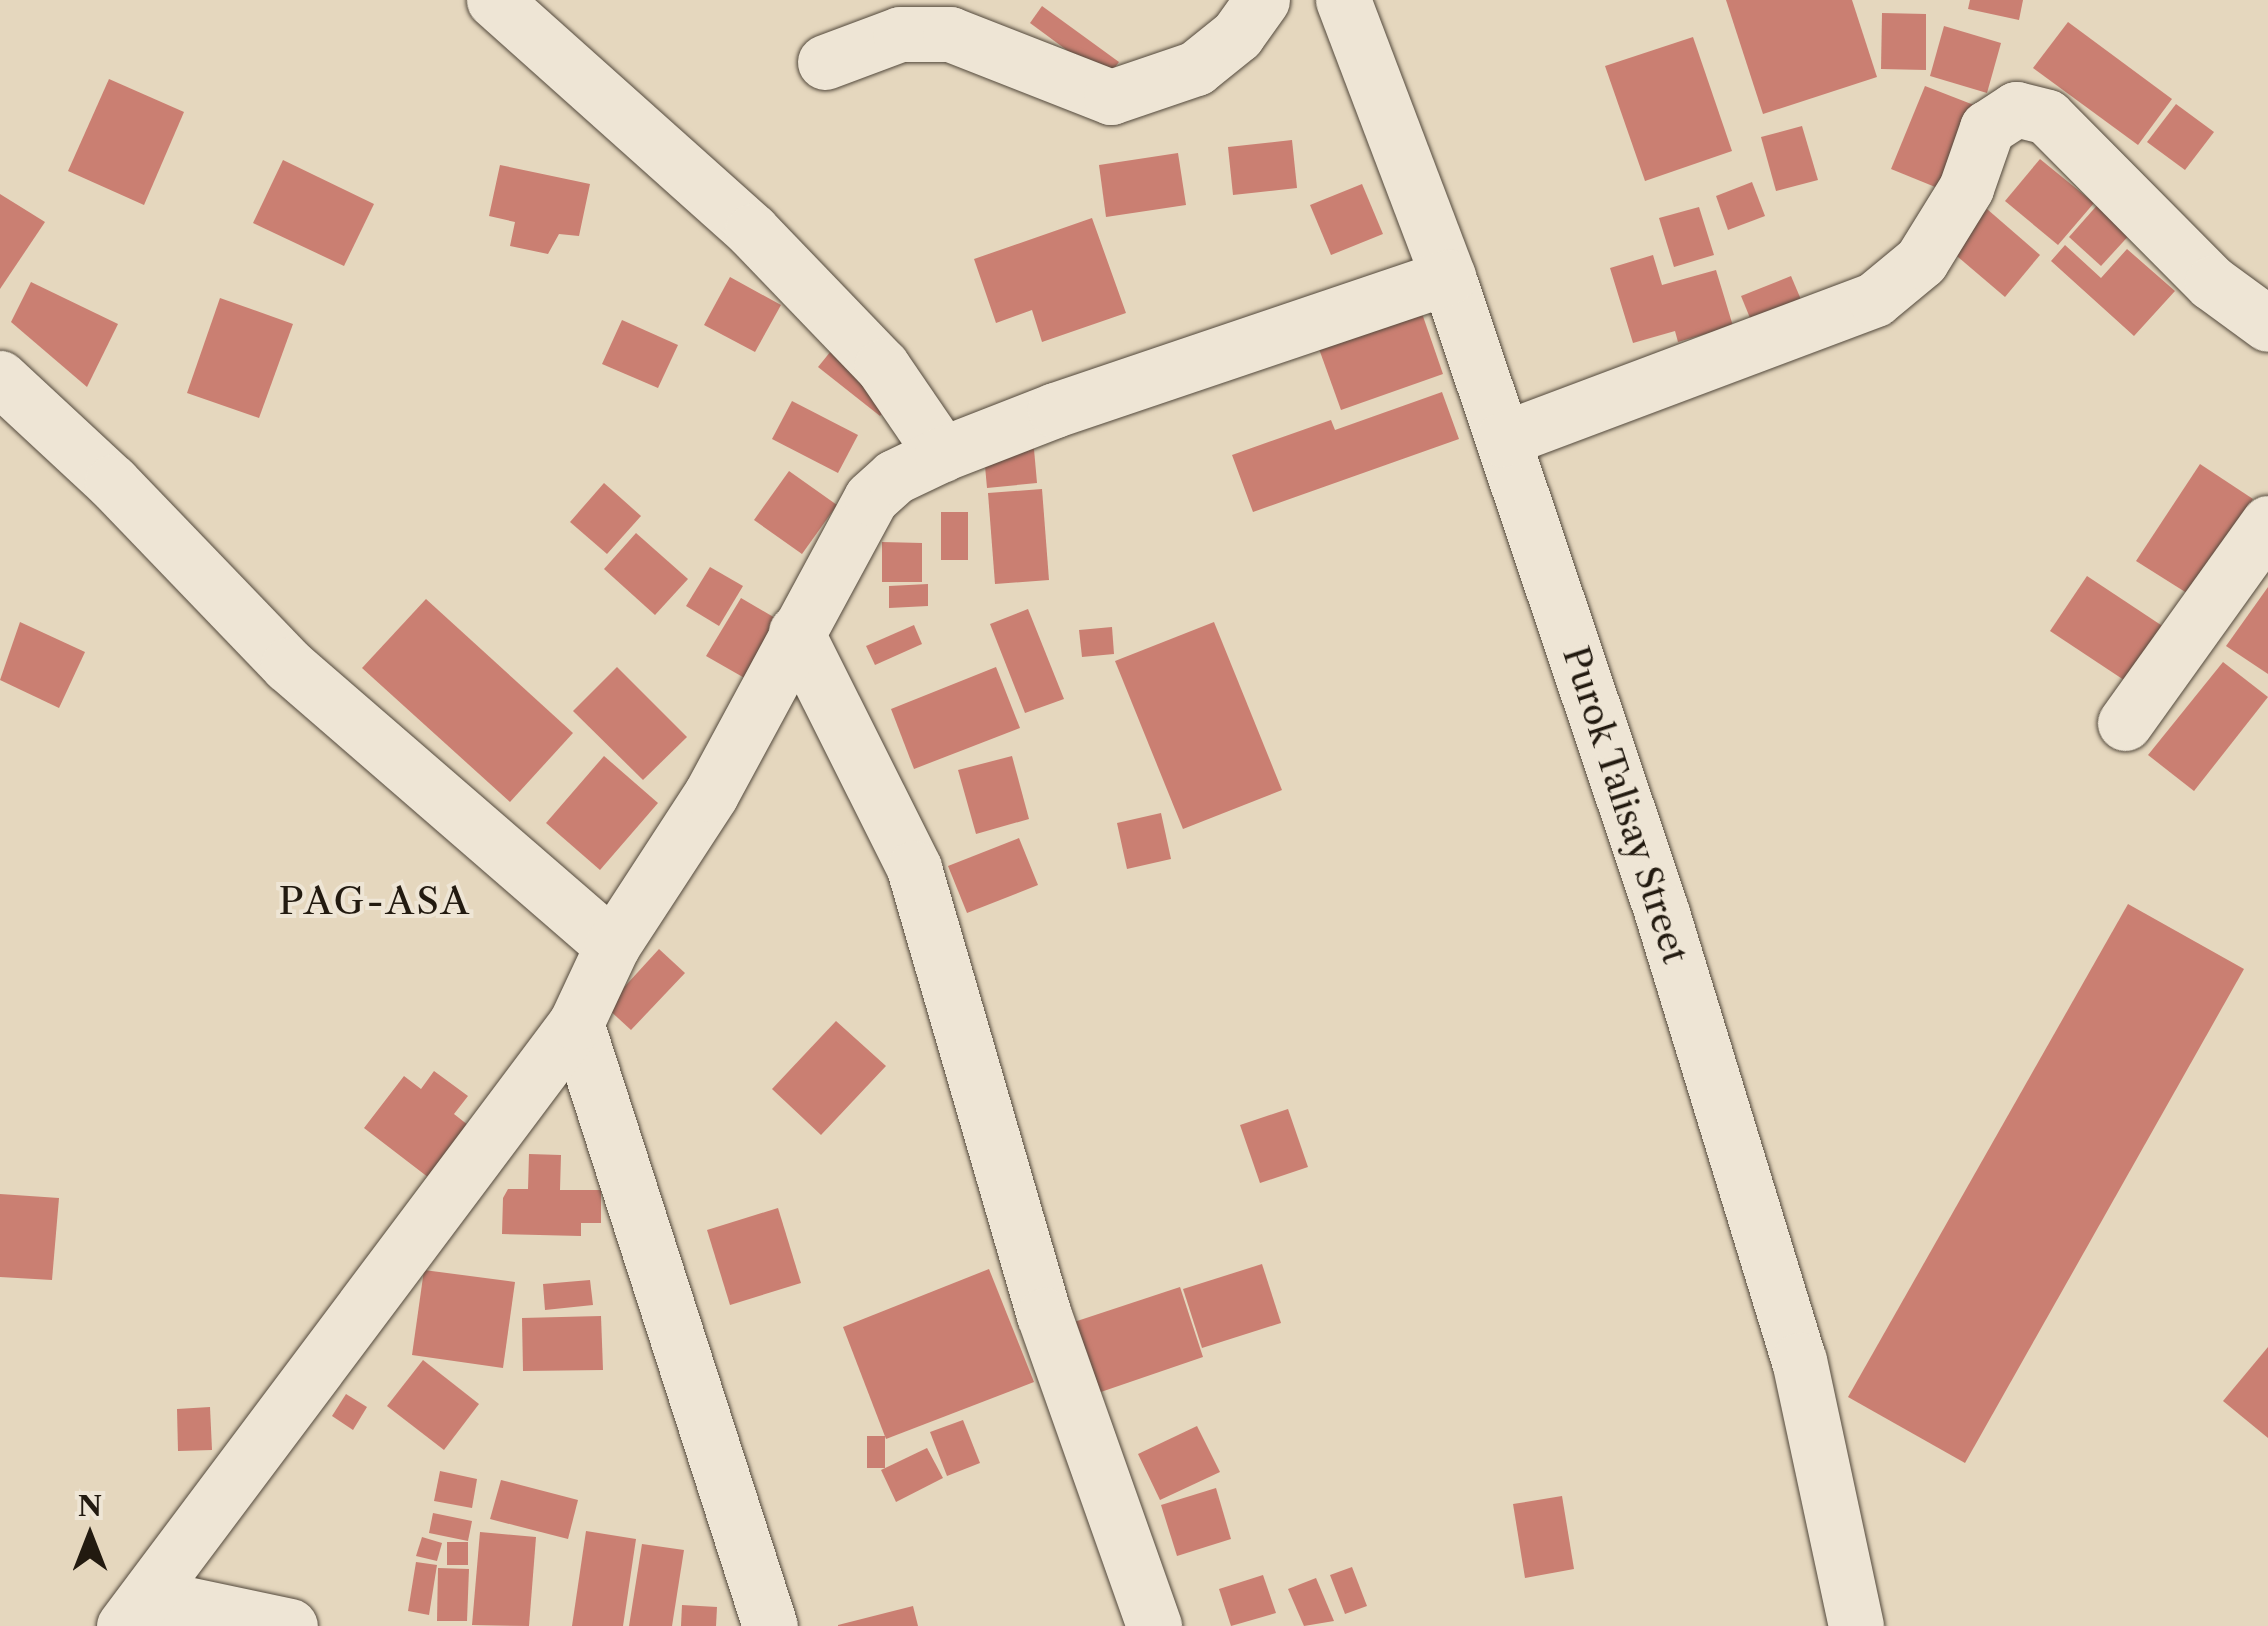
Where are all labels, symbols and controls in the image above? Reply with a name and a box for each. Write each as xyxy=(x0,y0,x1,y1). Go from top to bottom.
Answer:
street label: Purok Talisay Street xyxy=(1554,640,1696,970)
district label: PAG-ASA xyxy=(278,878,472,924)
north arrow xyxy=(40,1486,140,1586)
text: N xyxy=(78,1489,102,1523)

